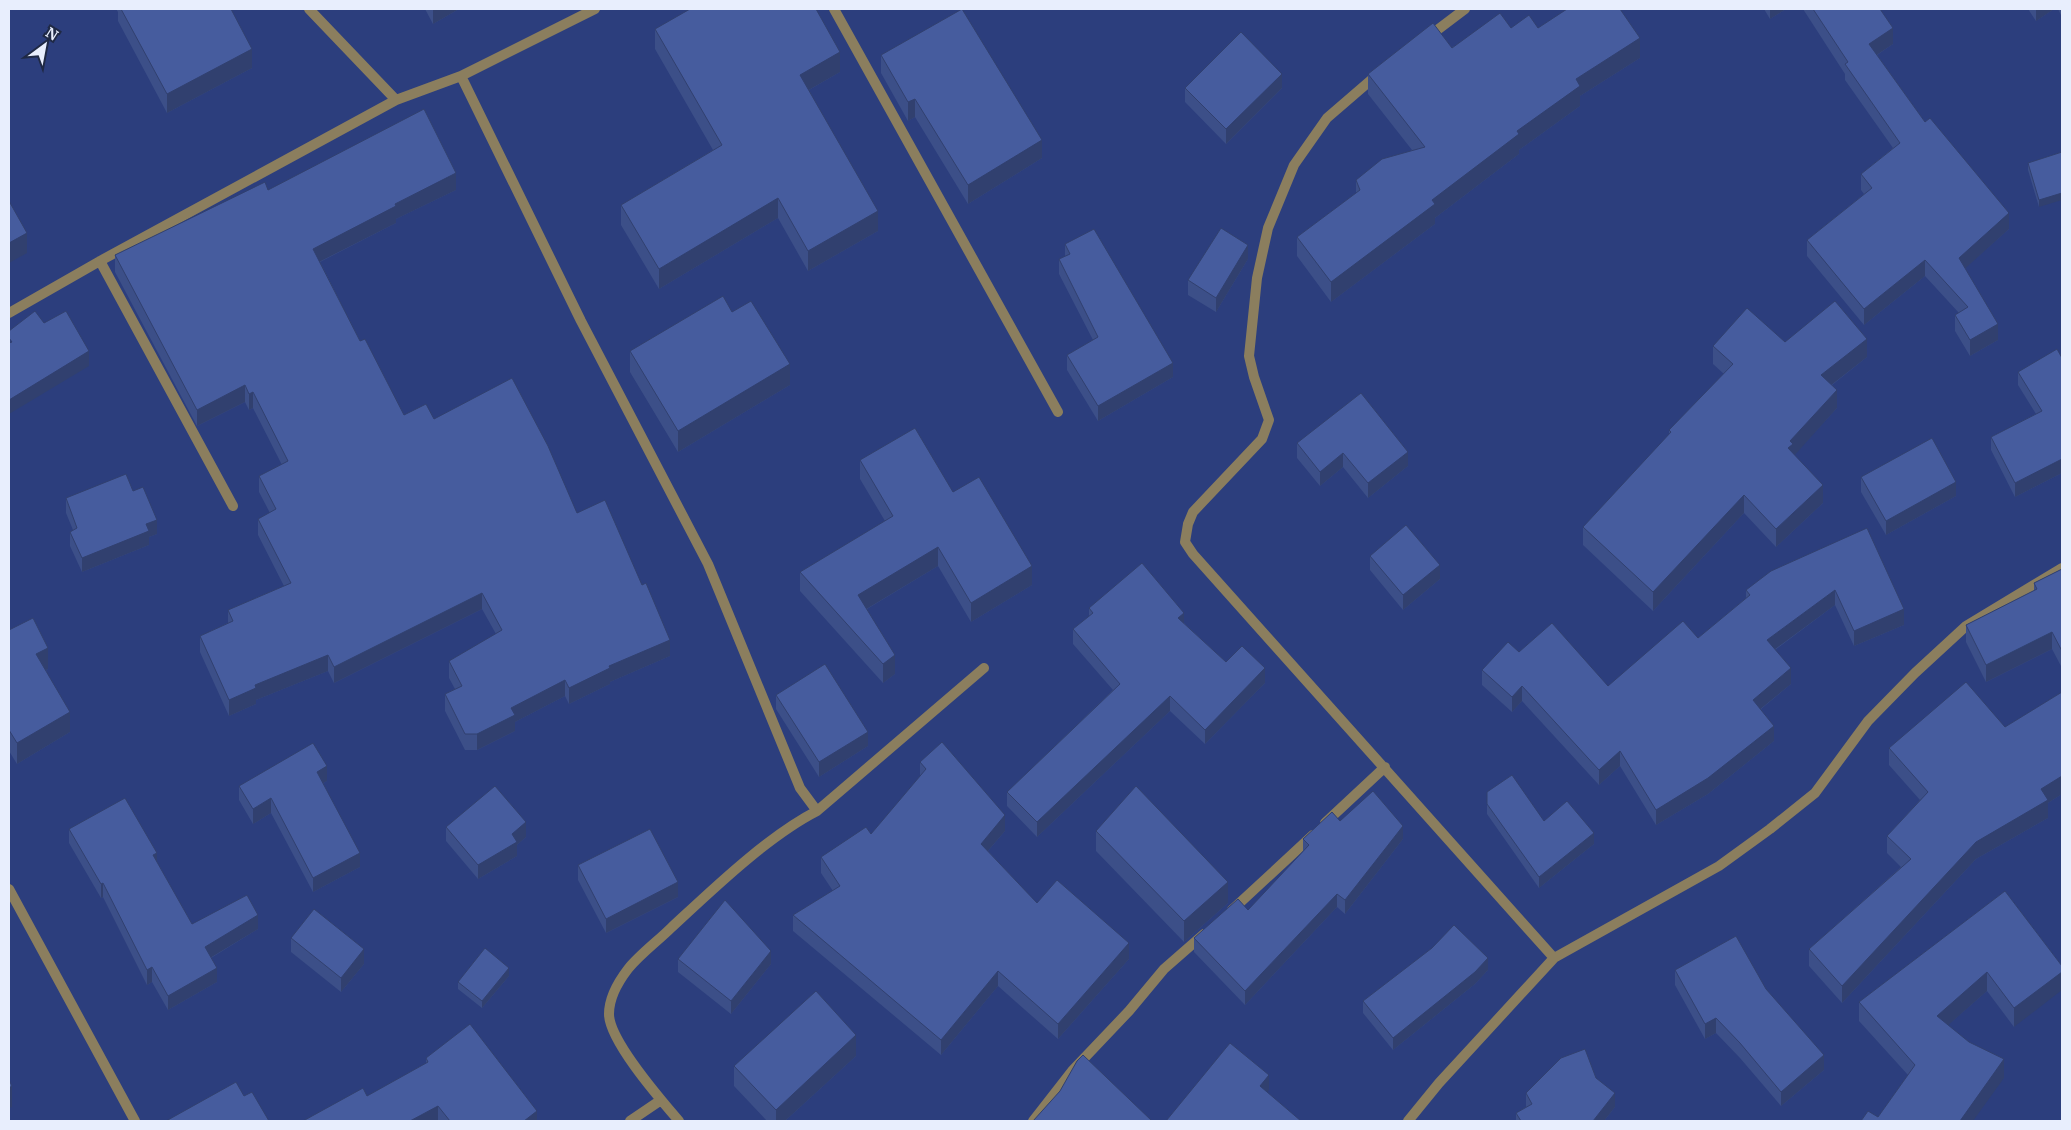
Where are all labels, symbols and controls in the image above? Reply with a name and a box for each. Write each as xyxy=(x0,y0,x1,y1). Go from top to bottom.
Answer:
north arrow xyxy=(20,20,70,70)
text: N xyxy=(42,23,61,45)

